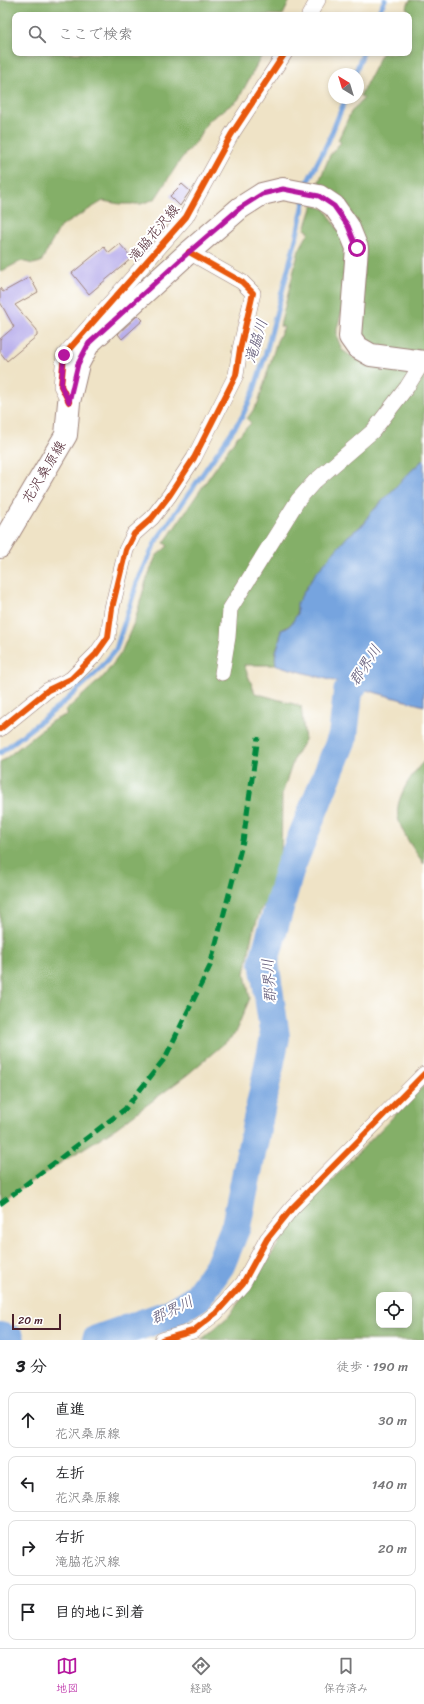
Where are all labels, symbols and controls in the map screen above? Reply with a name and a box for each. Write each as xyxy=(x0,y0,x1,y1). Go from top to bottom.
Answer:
search box xyxy=(12,12,412,56)
text: ここで検索 xyxy=(58,21,133,47)
icon: search xyxy=(26,23,48,45)
north arrow xyxy=(328,68,364,104)
street label: 滝脇花沢線 xyxy=(122,198,186,268)
route start xyxy=(348,239,366,257)
water label: 滝脇川 xyxy=(237,316,275,366)
route end xyxy=(55,346,73,364)
street label: 花沢桑原線 xyxy=(15,436,73,508)
water label: 郡界川 xyxy=(342,639,388,691)
water label: 郡界川 xyxy=(254,958,284,1004)
water label: 郡界川 xyxy=(146,1288,198,1332)
map controls xyxy=(376,1292,412,1328)
button: locate xyxy=(376,1292,412,1328)
text: 20 m xyxy=(18,1311,43,1330)
scale bar xyxy=(12,1312,61,1331)
text: 3 分 xyxy=(16,1351,47,1381)
text: 徒歩 · 190 m xyxy=(337,1355,408,1378)
text: 直進 xyxy=(55,1396,85,1422)
icon: ahead xyxy=(17,1409,39,1431)
text: 30 m xyxy=(378,1409,407,1432)
text: 花沢桑原線 xyxy=(55,1422,120,1445)
text: 左折 xyxy=(55,1460,85,1486)
icon: left xyxy=(17,1473,39,1495)
text: 140 m xyxy=(372,1473,407,1496)
text: 花沢桑原線 xyxy=(55,1486,120,1509)
text: 右折 xyxy=(55,1524,85,1550)
icon: right xyxy=(17,1537,39,1559)
text: 20 m xyxy=(378,1537,407,1560)
text: 滝脇花沢線 xyxy=(55,1550,120,1573)
text: 目的地に到着 xyxy=(55,1599,145,1625)
icon: arrive xyxy=(17,1601,39,1623)
tab: 地図 xyxy=(56,1655,78,1698)
tab: 経路 xyxy=(190,1655,212,1698)
tab: 保存済み xyxy=(324,1655,368,1698)

